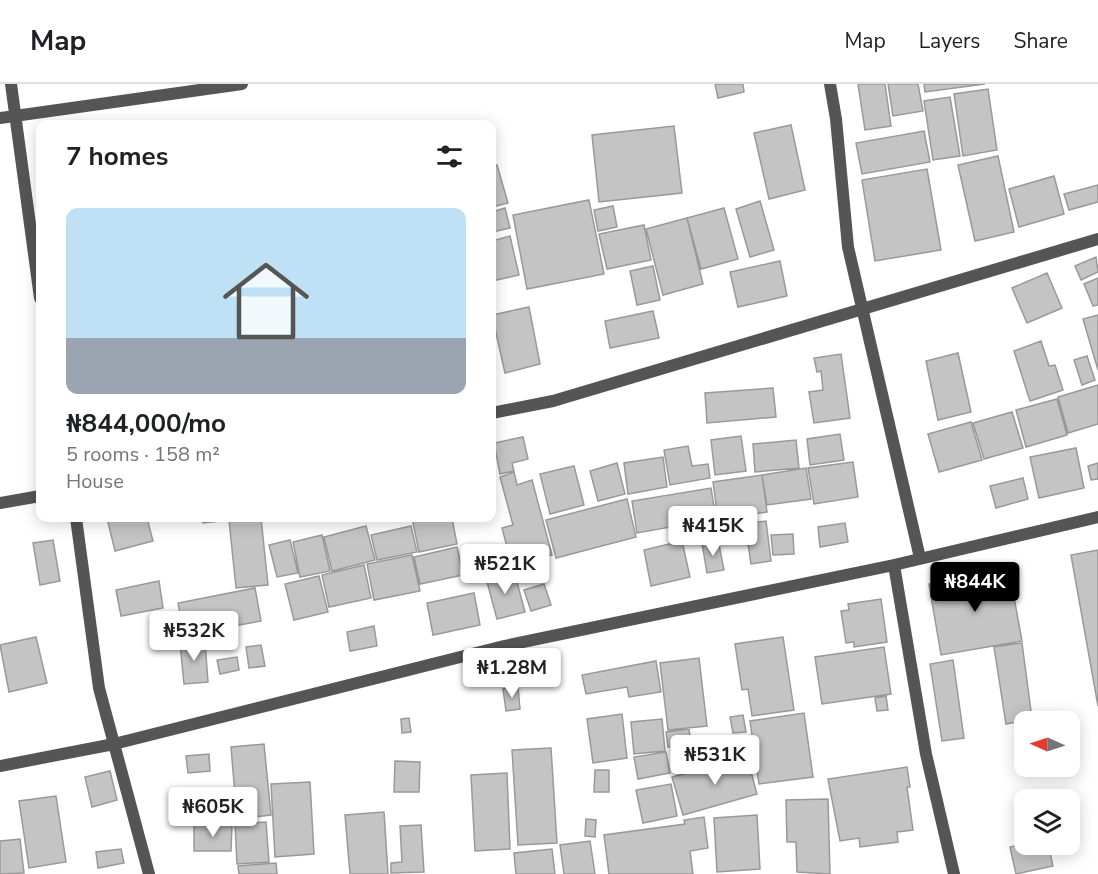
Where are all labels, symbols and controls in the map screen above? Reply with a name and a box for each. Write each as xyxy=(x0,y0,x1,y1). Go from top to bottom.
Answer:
text: Map xyxy=(30,22,86,60)
text: Map xyxy=(844,27,886,55)
text: Layers xyxy=(919,27,980,55)
text: Share xyxy=(1013,27,1068,55)
text: 7 homes xyxy=(66,139,168,174)
icon: filters xyxy=(433,140,466,173)
icon: home xyxy=(212,247,320,355)
text: ₦844,000/mo xyxy=(66,406,226,441)
text: 5 rooms · 158 m² xyxy=(66,441,220,468)
text: House xyxy=(66,468,124,495)
pin: ₦415K xyxy=(671,506,755,557)
text: ₦415K xyxy=(682,512,744,539)
pin: ₦521K xyxy=(463,544,547,595)
text: ₦521K xyxy=(474,550,536,577)
pin: ₦844K xyxy=(933,562,1017,613)
text: ₦844K xyxy=(944,568,1006,595)
pin: ₦532K xyxy=(152,611,236,662)
text: ₦532K xyxy=(163,617,225,644)
pin: ₦1.28M xyxy=(463,648,561,699)
text: ₦1.28M xyxy=(477,654,547,681)
north arrow xyxy=(1014,711,1080,777)
map controls xyxy=(1014,711,1080,855)
pin: ₦531K xyxy=(673,735,757,786)
text: ₦531K xyxy=(684,741,746,768)
pin: ₦605K xyxy=(171,787,255,838)
button: layers xyxy=(1014,789,1080,855)
text: ₦605K xyxy=(182,793,244,820)

